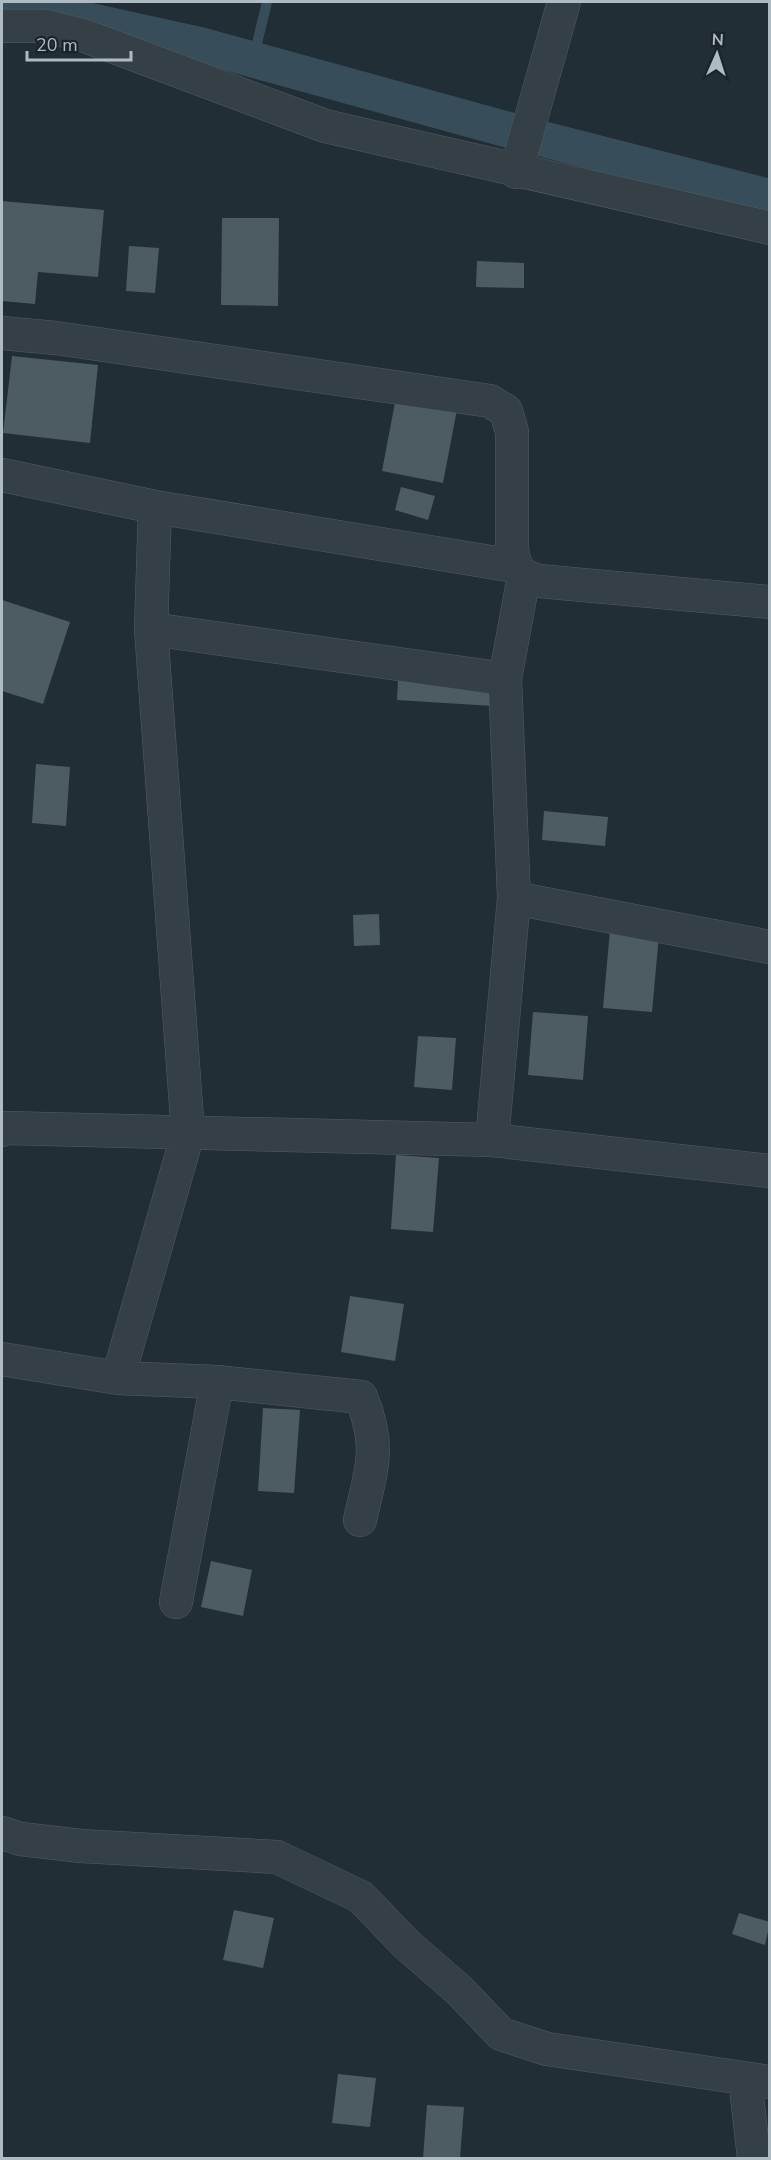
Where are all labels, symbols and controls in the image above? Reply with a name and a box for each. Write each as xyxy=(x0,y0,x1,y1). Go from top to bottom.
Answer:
scale bar xyxy=(27,24,130,62)
north arrow xyxy=(687,24,747,84)
text: N xyxy=(711,29,724,51)
text: 20 m xyxy=(36,33,78,57)

